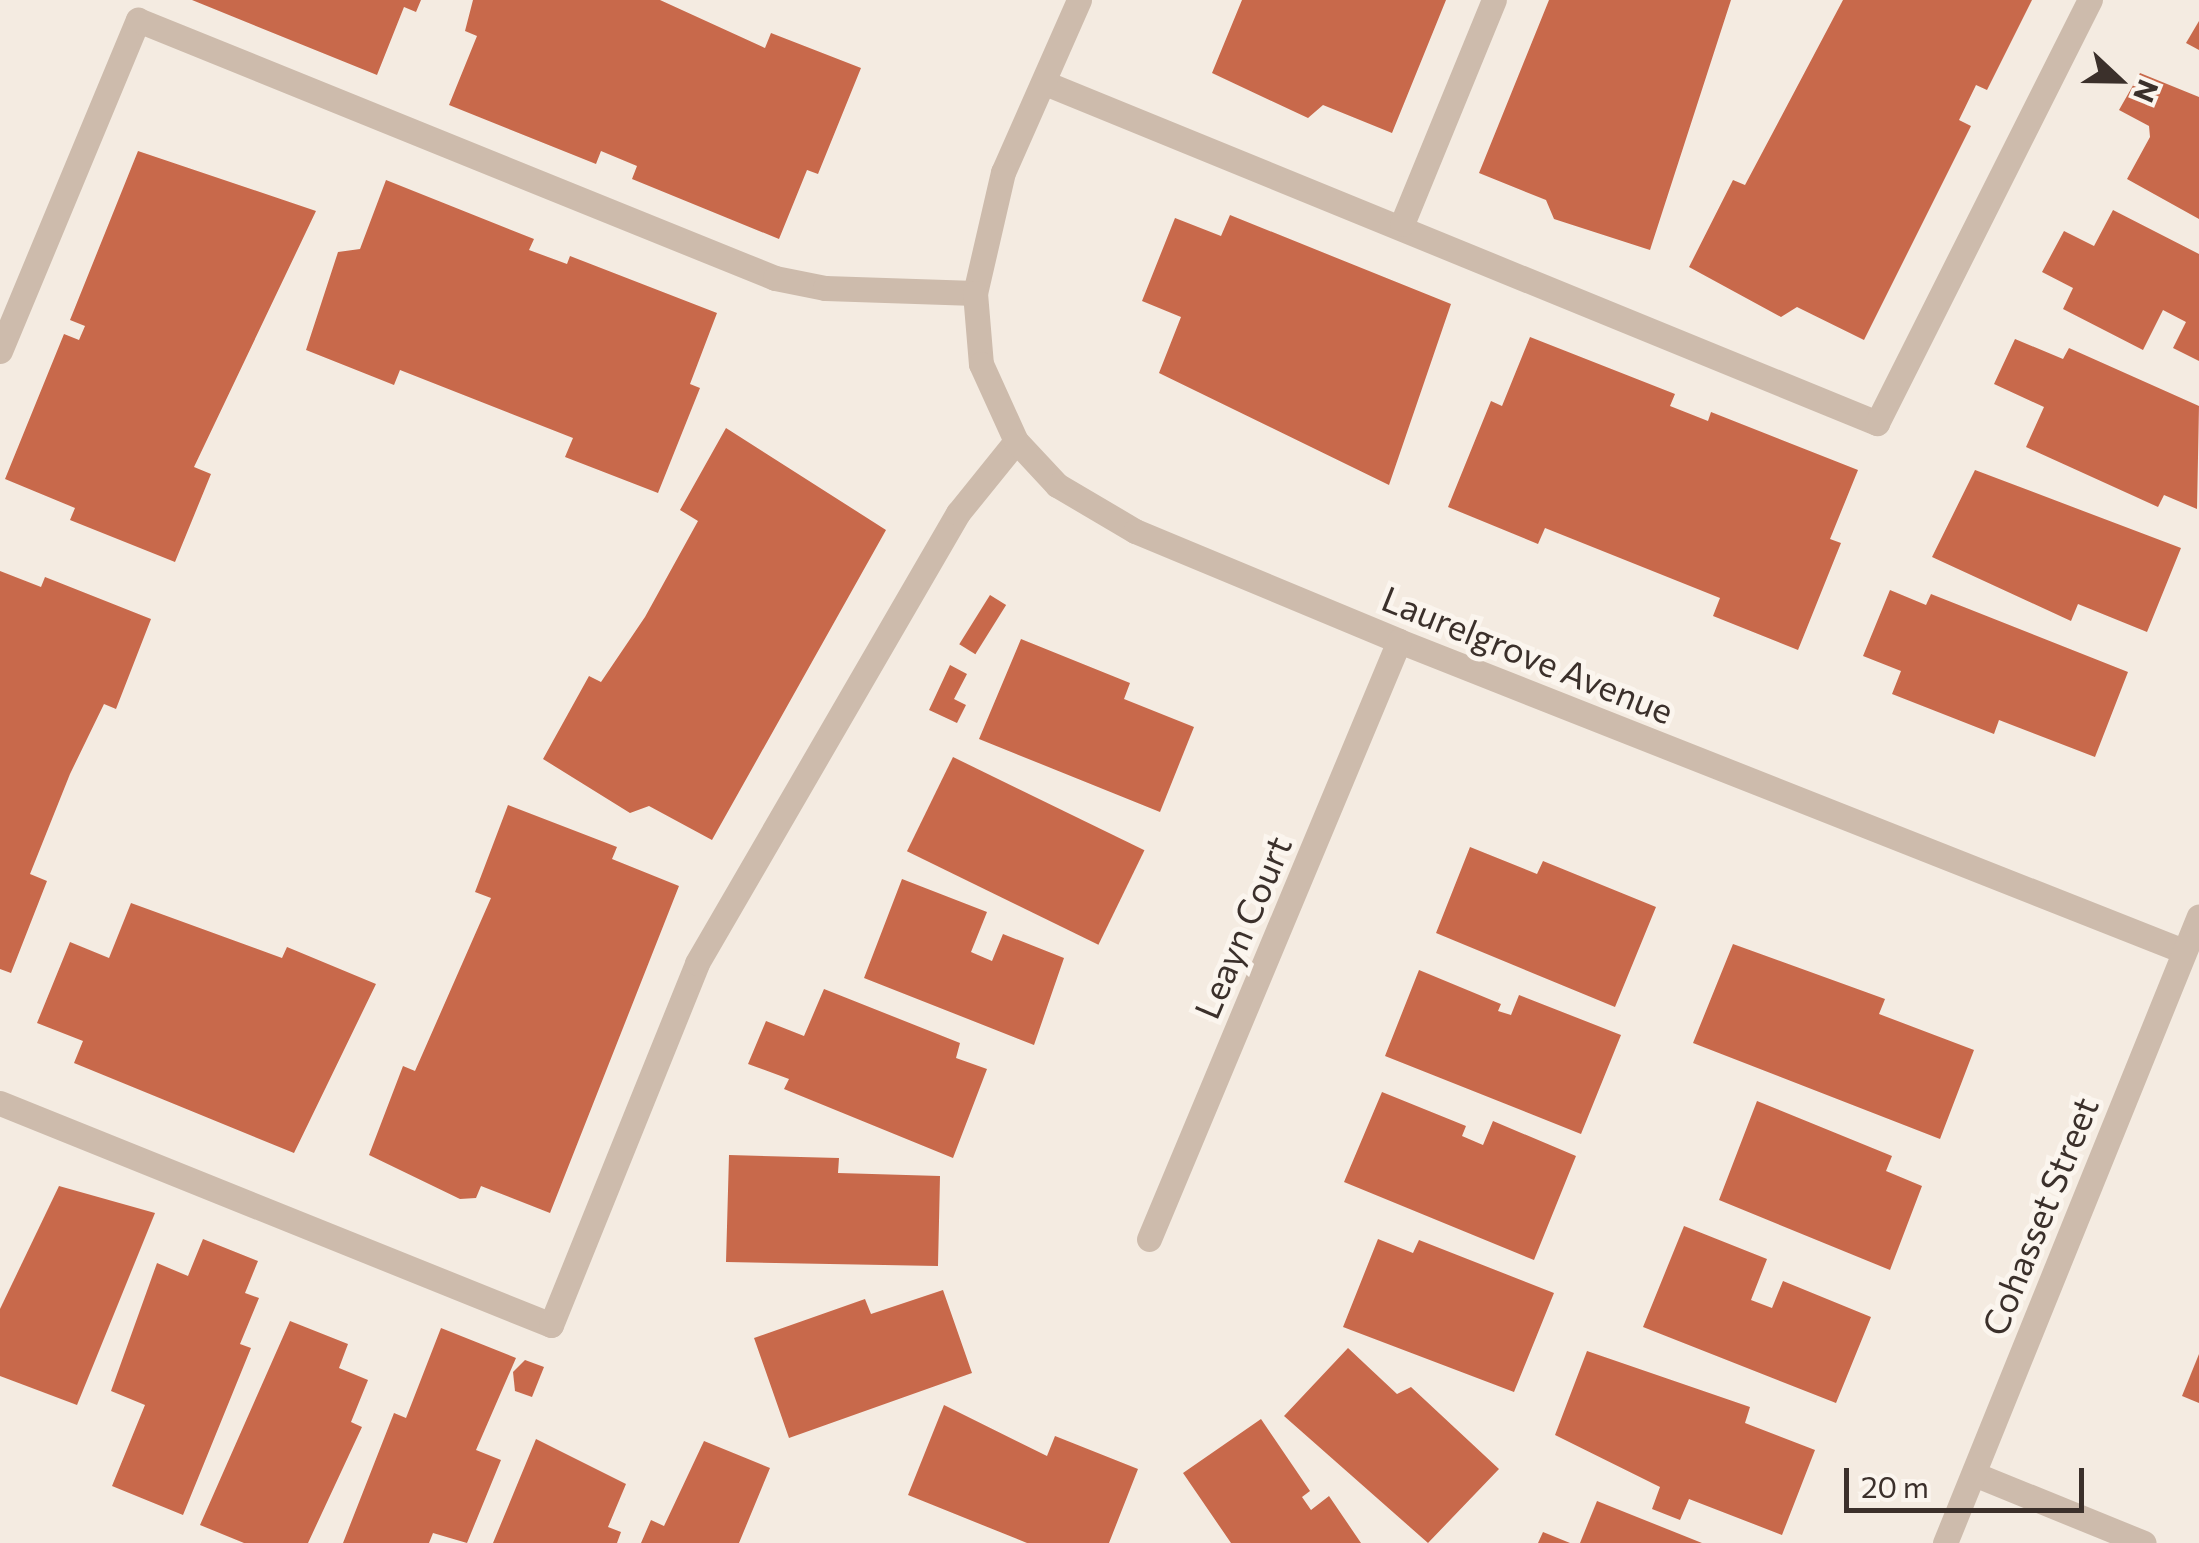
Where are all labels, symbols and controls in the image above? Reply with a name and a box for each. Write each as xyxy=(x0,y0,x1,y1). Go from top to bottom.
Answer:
north arrow xyxy=(2069,30,2169,130)
text: N xyxy=(2127,75,2167,107)
street label: Laurelgrove Avenue xyxy=(1376,576,1680,732)
street label: Leayn Court xyxy=(1185,829,1299,1025)
street label: Cohasset Street xyxy=(1972,1091,2106,1341)
scale bar xyxy=(1849,1448,2089,1510)
text: 20 m xyxy=(1861,1467,1929,1504)

